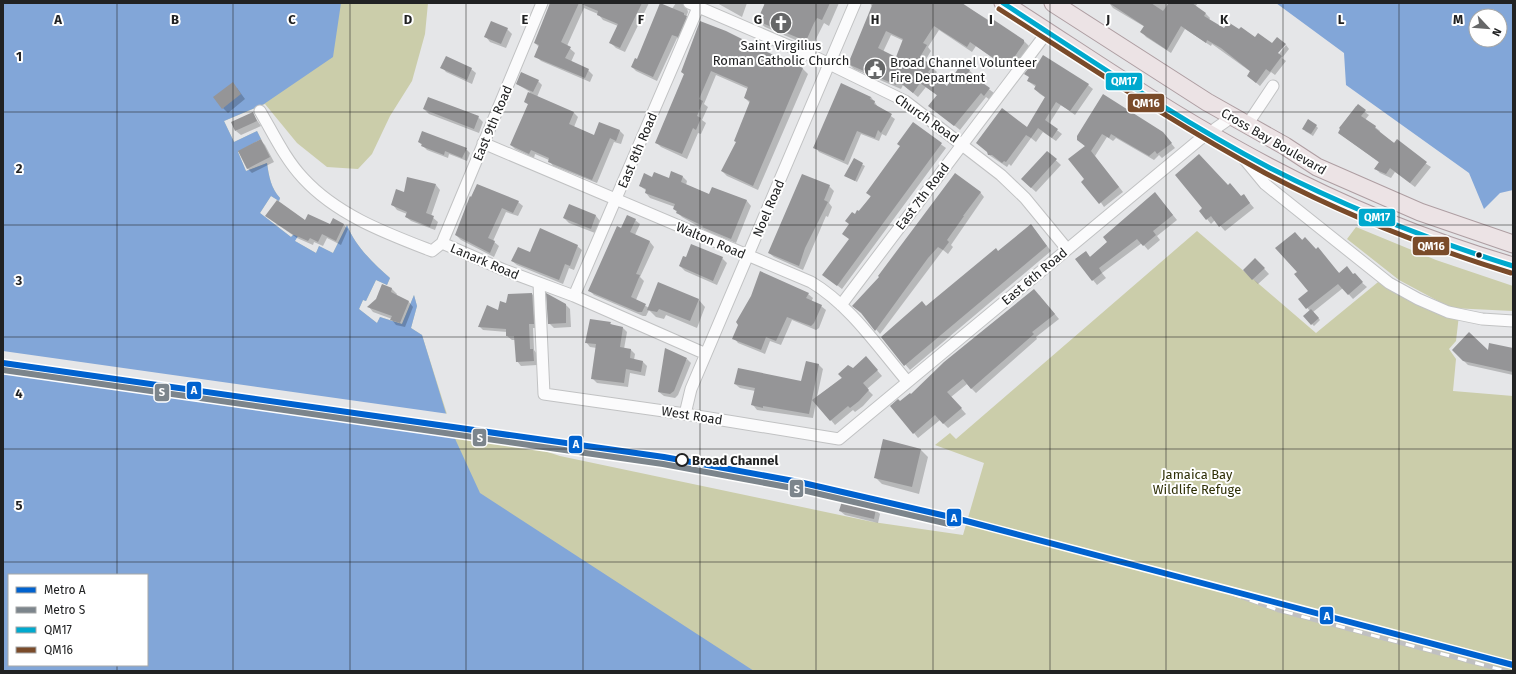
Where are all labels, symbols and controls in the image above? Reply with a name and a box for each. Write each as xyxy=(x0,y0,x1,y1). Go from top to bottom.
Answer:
north arrow xyxy=(1468,8,1508,48)
church icon: Saint Virgilius Roman Catholic Church xyxy=(768,10,794,36)
text: A xyxy=(53,12,62,27)
text: B xyxy=(171,12,179,27)
text: C xyxy=(288,12,296,27)
text: D xyxy=(404,12,413,27)
text: E xyxy=(522,12,529,27)
text: F xyxy=(638,12,645,27)
text: G xyxy=(754,12,762,27)
text: H xyxy=(871,12,879,27)
text: I xyxy=(989,12,993,27)
text: J xyxy=(1105,12,1110,27)
text: K xyxy=(1220,12,1229,27)
text: L xyxy=(1338,12,1345,27)
text: M xyxy=(1453,12,1463,27)
text: N xyxy=(1489,26,1504,38)
place label: Saint Virgilius Roman Catholic Church xyxy=(713,38,849,68)
text: 1 xyxy=(16,49,22,64)
place label: Broad Channel Volunteer Fire Department xyxy=(890,55,1037,85)
public building icon: Broad Channel Volunteer Fire Department xyxy=(862,56,888,82)
line badge: QM17 xyxy=(1105,72,1143,91)
text: QM17 xyxy=(1111,75,1137,88)
street label: East 9th Road xyxy=(470,83,515,163)
street label: Church Road xyxy=(892,91,961,146)
line badge: QM16 xyxy=(1127,93,1165,113)
text: QM16 xyxy=(1132,97,1160,110)
street label: Cross Bay Boulevard xyxy=(1219,105,1329,178)
street label: East 8th Road xyxy=(615,110,660,190)
street label: East 7th Road xyxy=(892,160,952,233)
text: 2 xyxy=(16,161,23,176)
street label: Noel Road xyxy=(750,177,787,239)
line badge: QM17 xyxy=(1358,208,1396,227)
text: QM17 xyxy=(1364,211,1390,224)
street label: Walton Road xyxy=(674,219,748,262)
line badge: QM16 xyxy=(1412,236,1450,256)
street label: Lanark Road xyxy=(448,240,521,283)
text: QM16 xyxy=(1417,240,1445,253)
street label: East 6th Road xyxy=(999,245,1070,308)
unlabelled marker xyxy=(1474,250,1484,260)
text: 3 xyxy=(15,273,23,288)
line badge: A xyxy=(186,381,202,400)
line badge: S xyxy=(154,383,170,402)
text: A xyxy=(190,384,198,397)
text: 4 xyxy=(15,386,23,401)
text: S xyxy=(159,386,166,399)
street label: West Road xyxy=(660,403,724,428)
line badge: S xyxy=(472,428,487,447)
text: S xyxy=(477,432,484,445)
line badge: A xyxy=(568,435,583,454)
text: A xyxy=(572,438,580,451)
marker: Broad Channel xyxy=(675,453,689,467)
place label: Broad Channel xyxy=(692,453,778,468)
park label: Jamaica Bay Wildlife Refuge xyxy=(1153,467,1241,497)
line badge: S xyxy=(789,479,804,498)
text: S xyxy=(794,483,801,496)
text: 5 xyxy=(16,498,23,513)
line badge: A xyxy=(946,508,962,527)
text: A xyxy=(950,512,958,525)
legend xyxy=(8,574,148,666)
text: Metro A xyxy=(44,583,86,597)
text: Metro S xyxy=(44,603,86,617)
line badge: A xyxy=(1319,606,1334,625)
text: A xyxy=(1323,610,1331,623)
text: QM17 xyxy=(44,623,72,637)
text: QM16 xyxy=(44,643,73,657)

